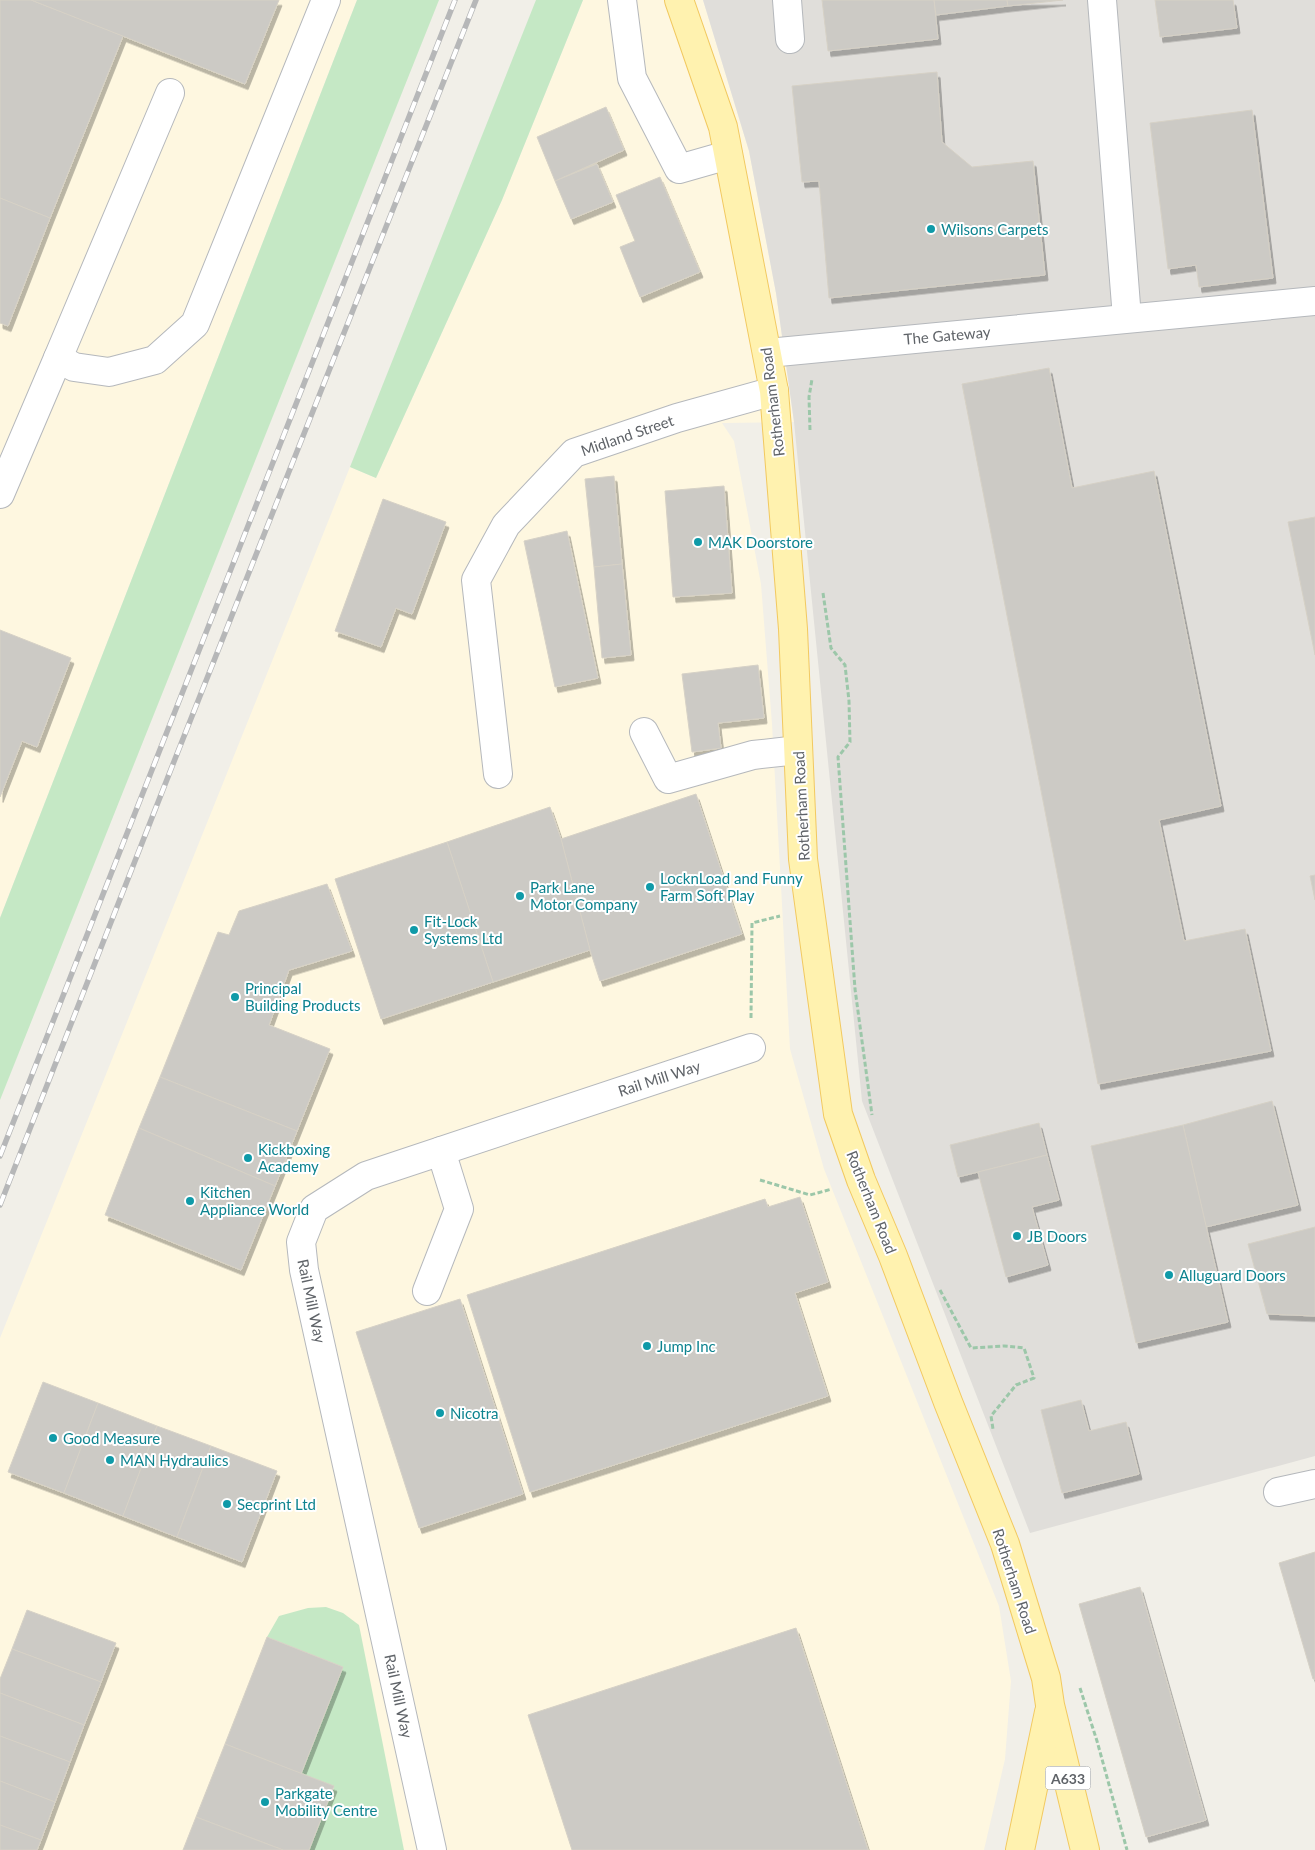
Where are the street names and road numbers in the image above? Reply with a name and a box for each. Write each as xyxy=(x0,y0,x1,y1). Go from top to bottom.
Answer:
street label: The Gateway xyxy=(903,322,991,348)
street label: Rotherham Road xyxy=(756,346,788,458)
street label: Midland Street xyxy=(578,411,676,459)
street label: Rotherham Road xyxy=(789,751,813,861)
street label: Rail Mill Way xyxy=(616,1056,703,1100)
street label: Rotherham Road xyxy=(843,1148,901,1256)
street label: Rail Mill Way xyxy=(294,1257,330,1345)
street label: Rotherham Road xyxy=(989,1526,1041,1636)
street label: Rail Mill Way xyxy=(381,1652,417,1740)
road number: A633 xyxy=(1046,1766,1090,1790)

